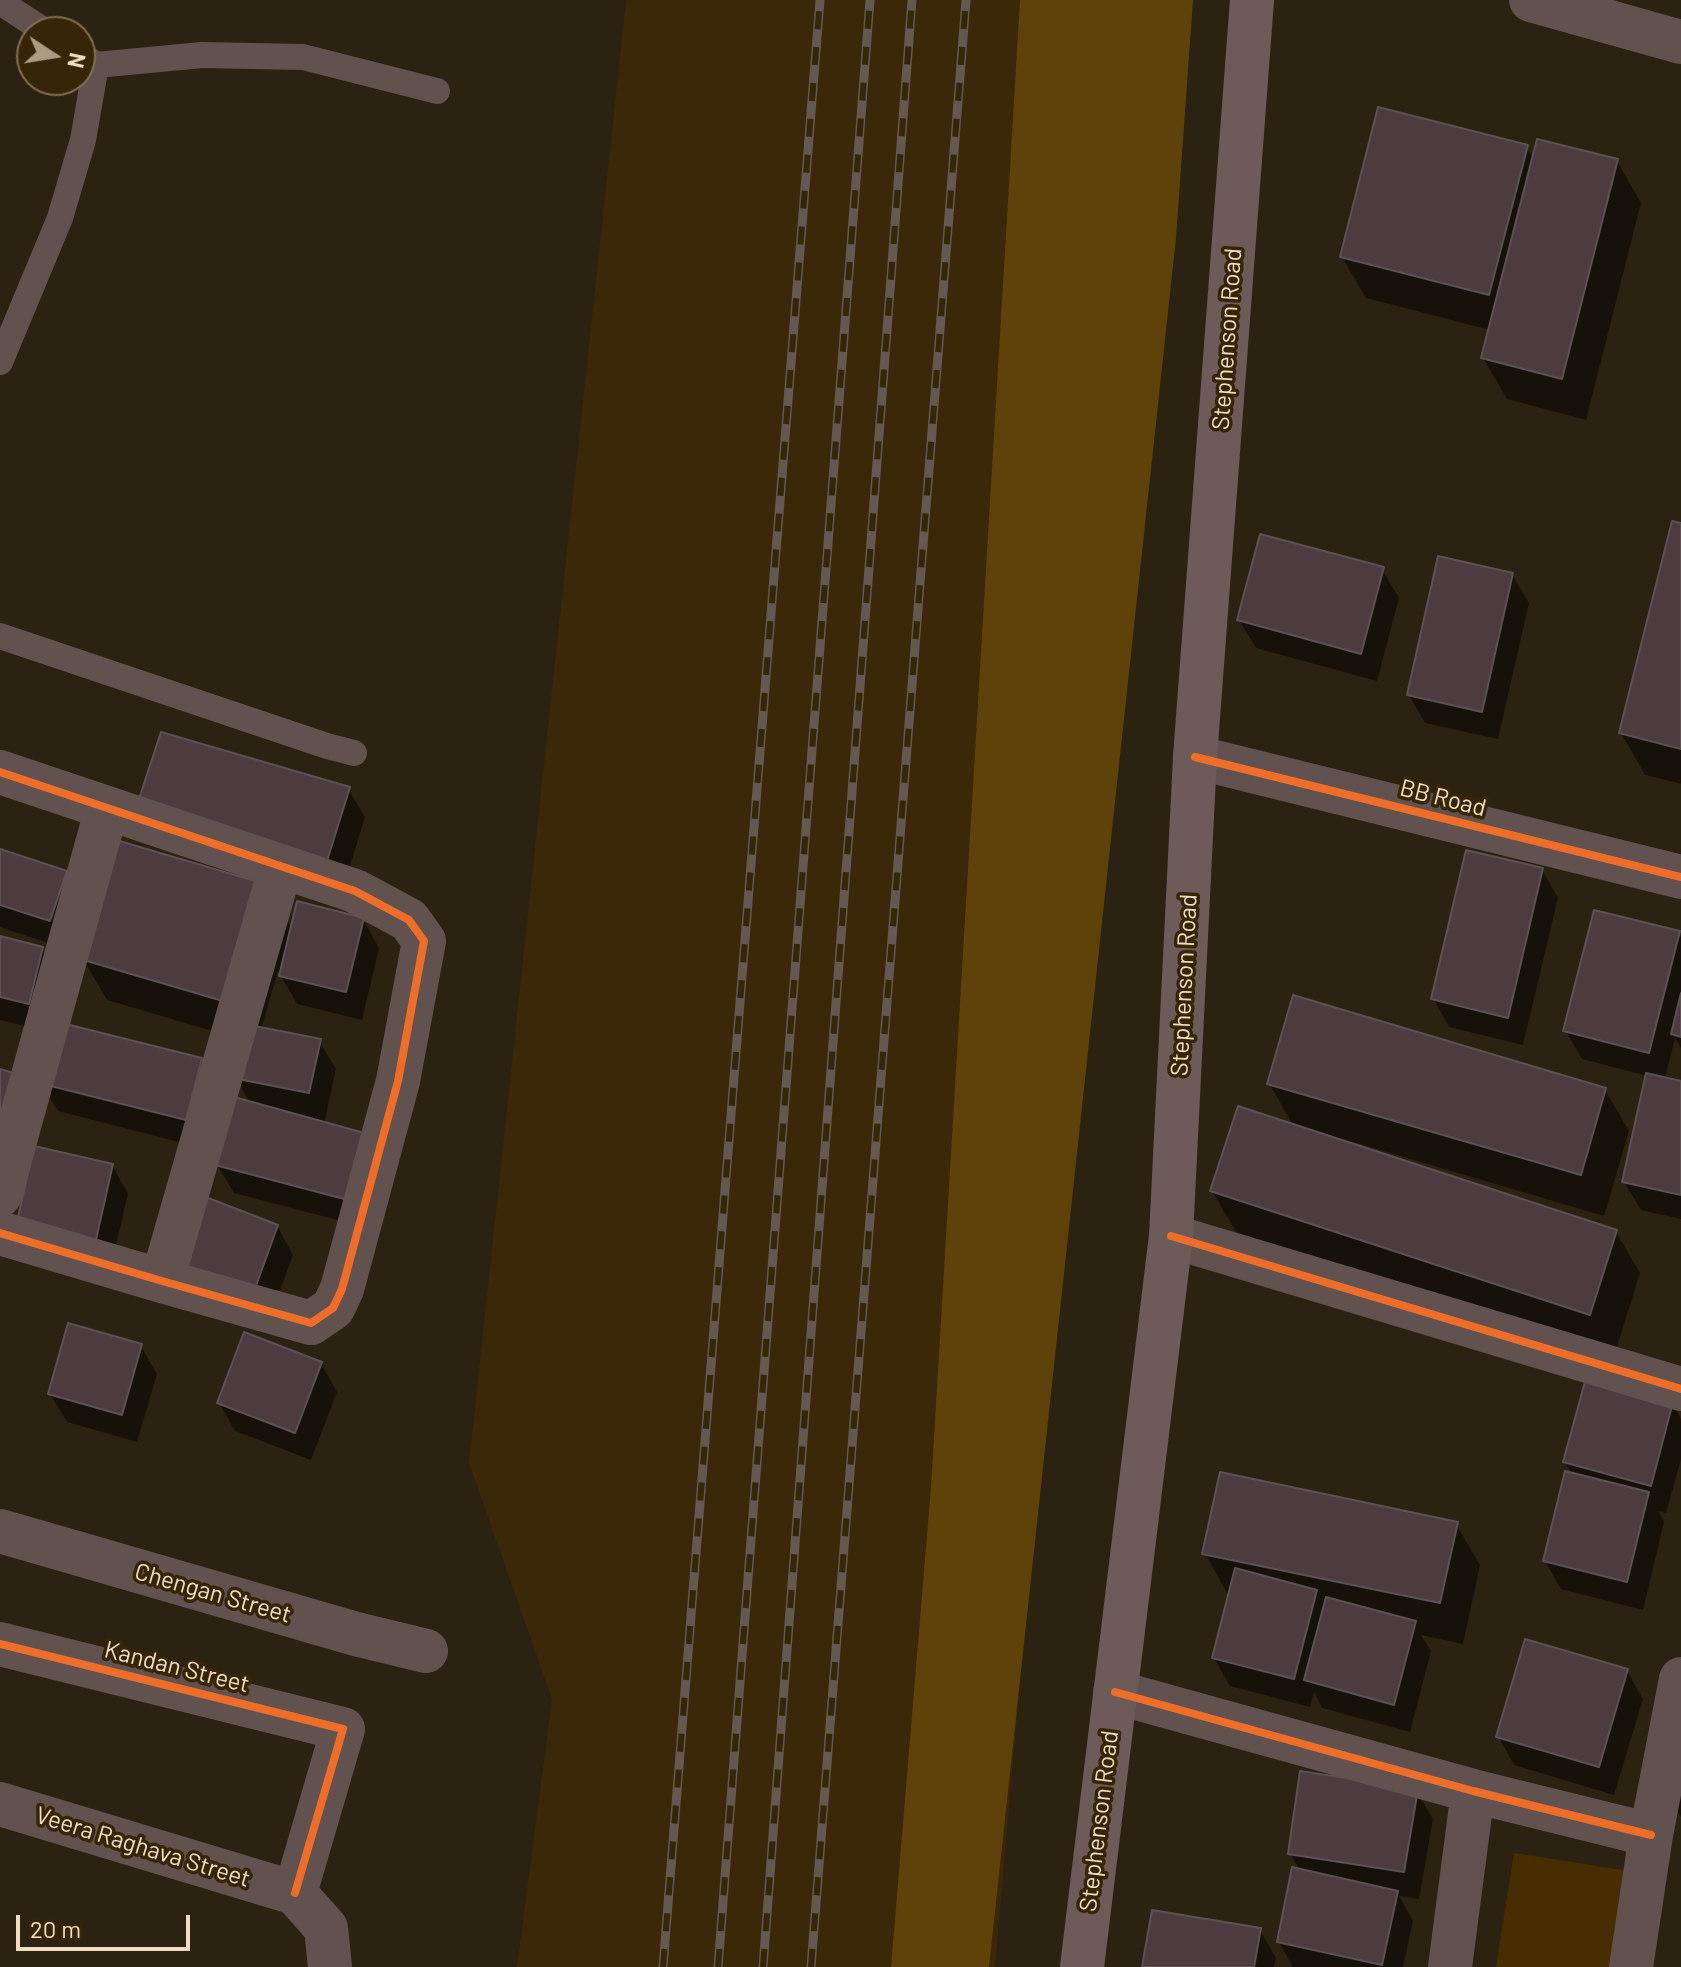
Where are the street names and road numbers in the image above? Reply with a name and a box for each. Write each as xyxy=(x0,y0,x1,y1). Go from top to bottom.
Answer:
street label: Stephenson Road xyxy=(1206,247,1248,431)
street label: BB Road xyxy=(1397,773,1489,823)
street label: Stephenson Road xyxy=(1165,893,1203,1077)
street label: Chengan Street xyxy=(131,1557,295,1629)
street label: Kandan Street xyxy=(102,1635,252,1699)
street label: Stephenson Road xyxy=(1074,1729,1124,1913)
street label: Veera Raghava Street xyxy=(32,1801,254,1893)

